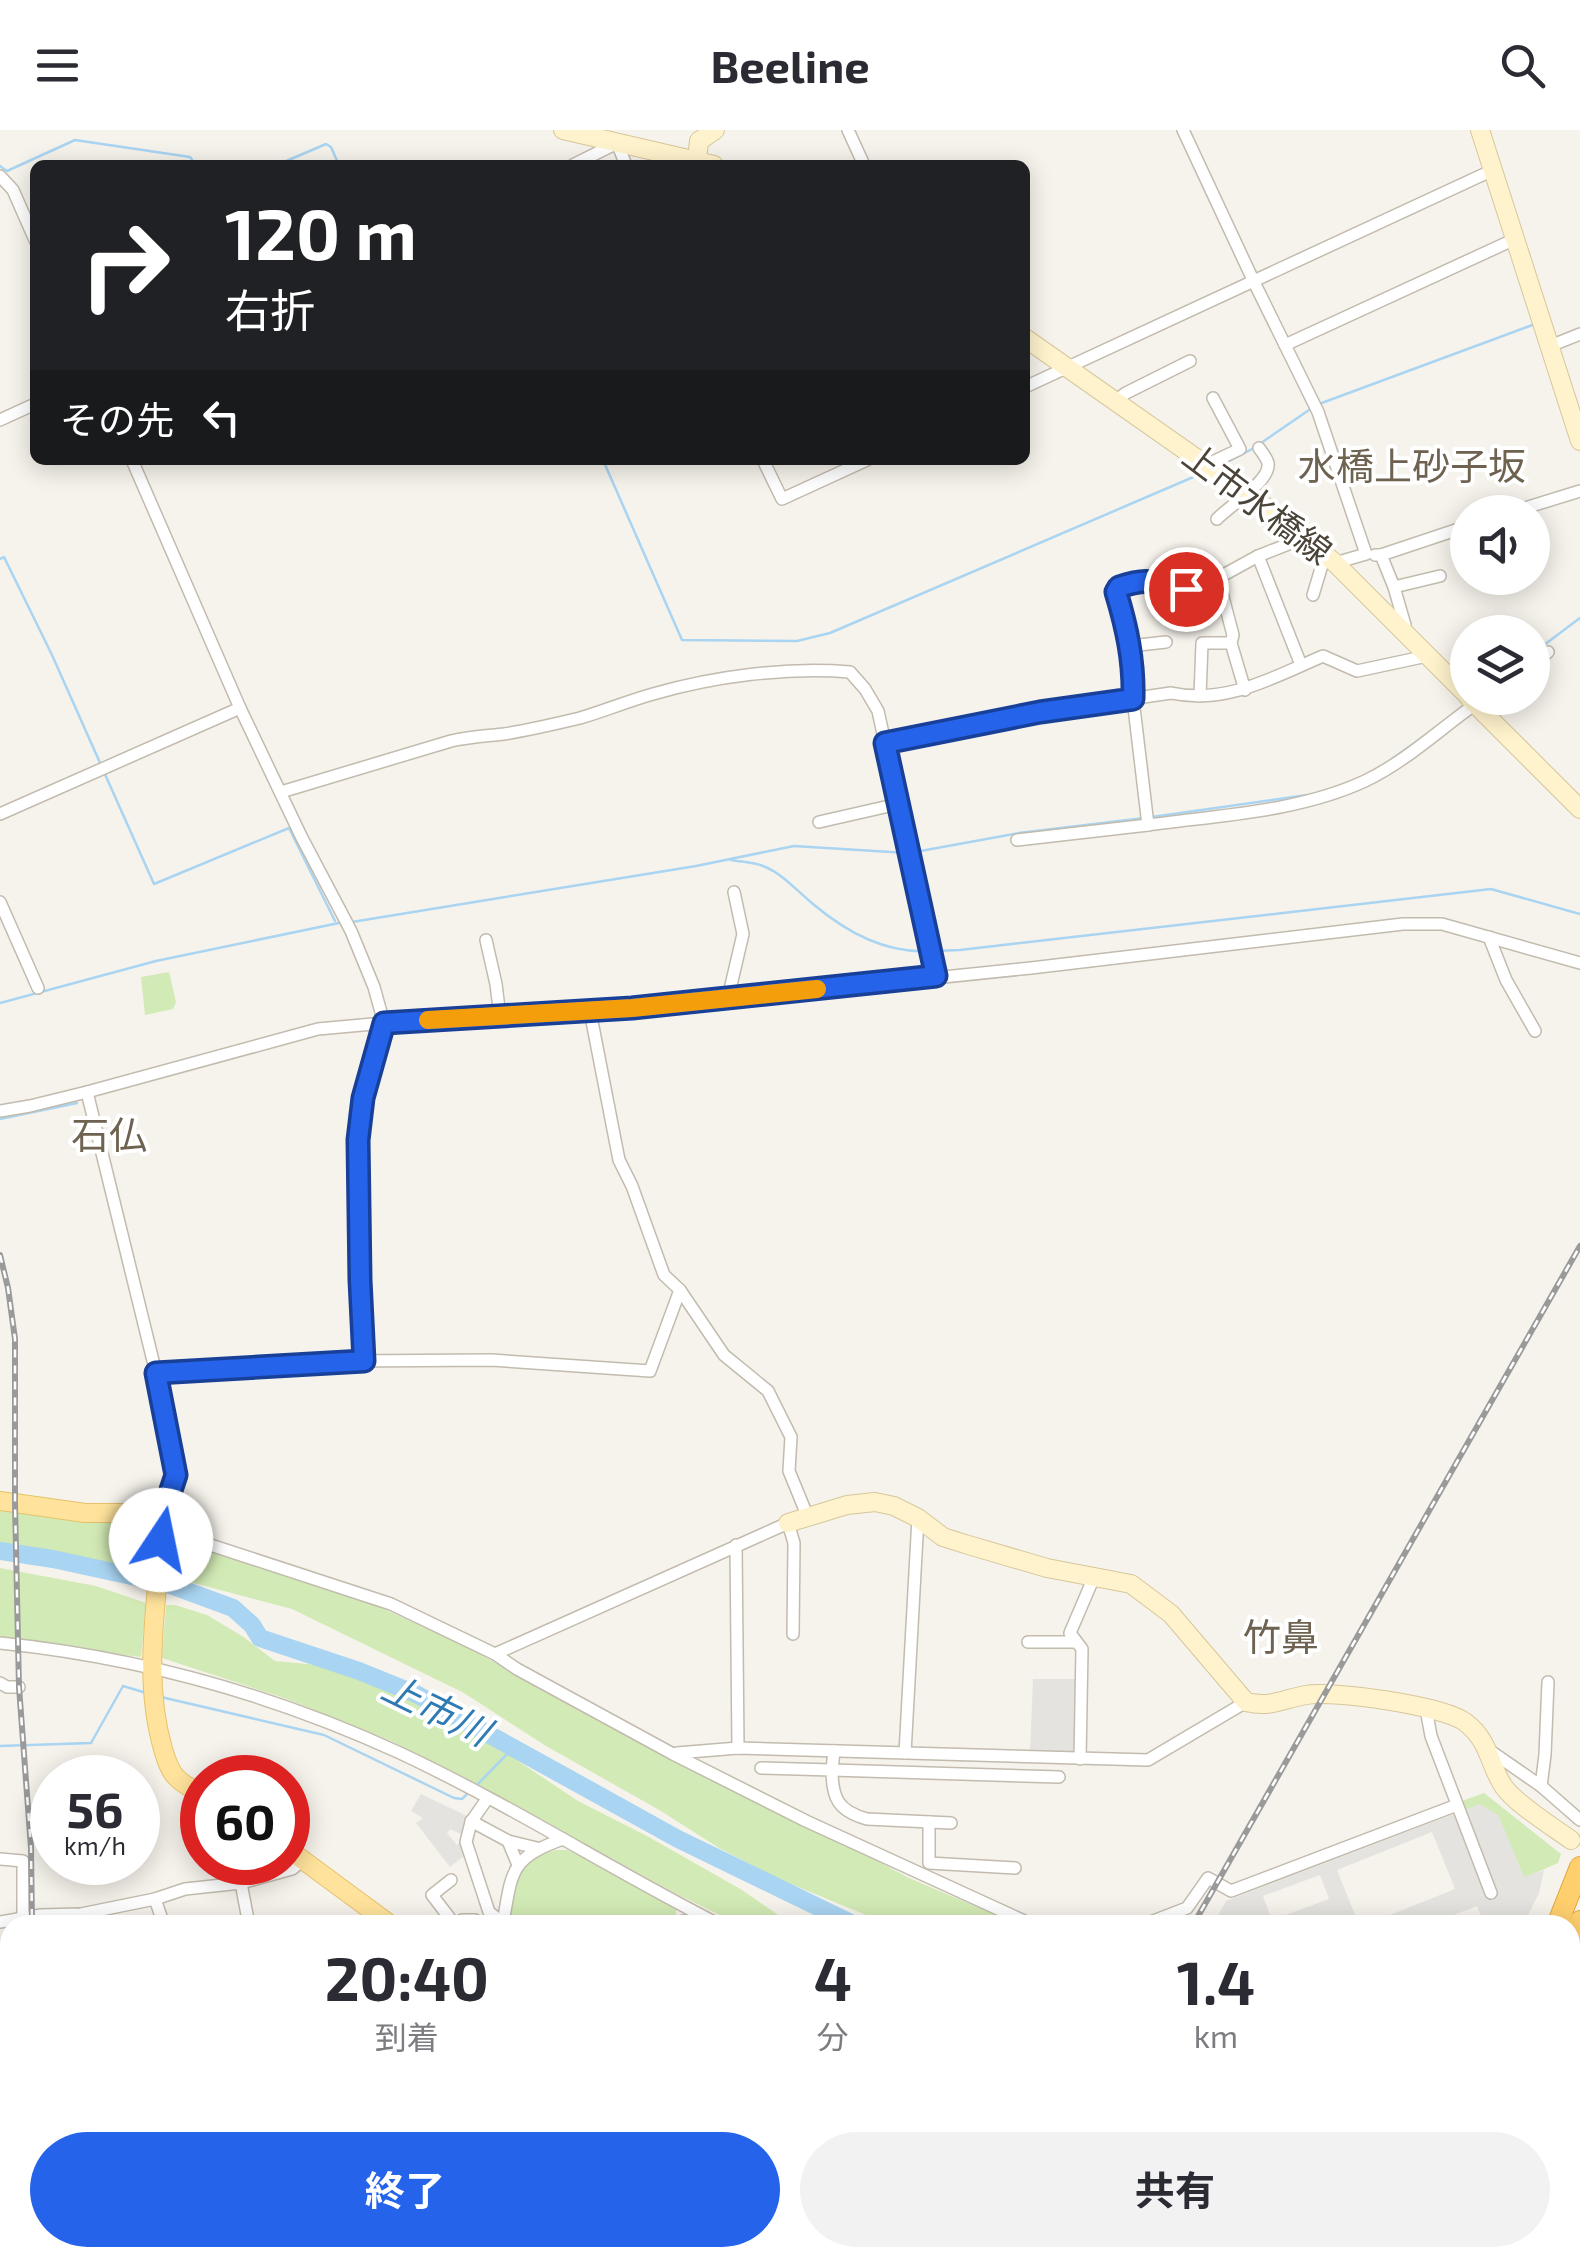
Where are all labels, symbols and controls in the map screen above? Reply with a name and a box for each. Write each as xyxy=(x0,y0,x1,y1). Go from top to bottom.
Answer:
icon: menu xyxy=(30,38,85,93)
text: Beeline xyxy=(710,38,870,92)
icon: search xyxy=(1495,38,1550,93)
text: 120 m xyxy=(225,190,417,274)
icon: right xyxy=(60,200,190,330)
text: 右折 xyxy=(225,282,315,336)
icon: left xyxy=(194,390,249,445)
text: その先 xyxy=(60,396,174,442)
street label: 上市水橋線 xyxy=(1176,433,1341,572)
district label: 水橋上砂子坂 xyxy=(1298,442,1526,488)
map controls xyxy=(1450,495,1550,715)
button: sound xyxy=(1450,495,1550,595)
pin xyxy=(1144,547,1229,632)
icon: arrive xyxy=(1159,562,1214,617)
button: layers xyxy=(1450,615,1550,715)
district label: 石仏 xyxy=(71,1111,147,1157)
position arrow xyxy=(109,1488,213,1592)
district label: 竹鼻 xyxy=(1243,1613,1319,1659)
water label: 上市川 xyxy=(376,1663,502,1756)
speed limit sign: 60 xyxy=(180,1755,310,1885)
text: 56 xyxy=(66,1778,124,1838)
text: km/h xyxy=(64,1830,126,1860)
text: 20:40 xyxy=(325,1941,489,2013)
text: 4 xyxy=(814,1941,852,2013)
text: 1.4 xyxy=(1177,1945,1255,2017)
text: km xyxy=(1194,2016,1238,2054)
text: 到着 xyxy=(375,2017,439,2055)
text: 分 xyxy=(817,2017,849,2055)
button: 終了 xyxy=(30,2132,780,2247)
button: 共有 xyxy=(800,2132,1550,2247)

